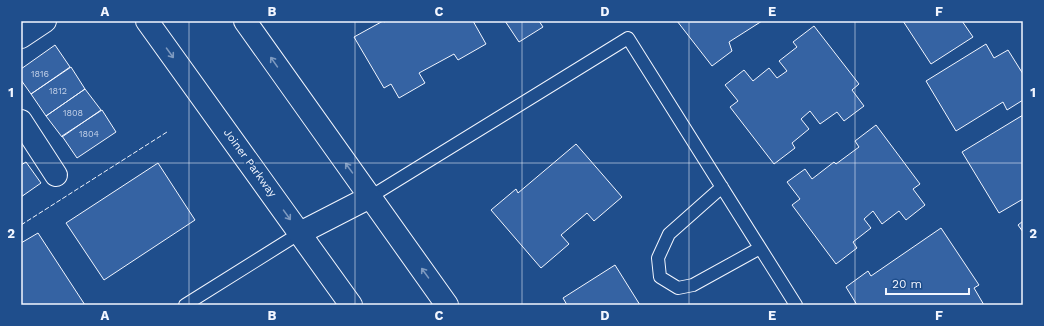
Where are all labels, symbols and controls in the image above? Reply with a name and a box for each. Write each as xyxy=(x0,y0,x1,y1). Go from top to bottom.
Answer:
text: A xyxy=(101,4,110,19)
text: B xyxy=(268,4,277,19)
text: C xyxy=(435,4,444,19)
text: D xyxy=(600,4,610,19)
text: E xyxy=(768,4,776,19)
text: F xyxy=(935,4,943,19)
one-way arrow xyxy=(166,47,174,58)
one-way arrow xyxy=(269,56,278,67)
house number: 1816 xyxy=(31,69,49,79)
text: 1 xyxy=(8,85,14,100)
text: 1 xyxy=(1030,85,1036,100)
house number: 1812 xyxy=(49,86,67,96)
house number: 1808 xyxy=(63,108,83,118)
street label: Joiner Parkway xyxy=(221,126,279,200)
house number: 1804 xyxy=(79,129,100,139)
one-way arrow xyxy=(345,162,353,173)
one-way arrow xyxy=(283,209,291,220)
text: 2 xyxy=(7,226,15,241)
text: 2 xyxy=(1029,226,1037,241)
one-way arrow xyxy=(421,268,429,279)
scale bar xyxy=(886,270,969,296)
text: 20 m xyxy=(892,277,922,291)
text: A xyxy=(101,308,110,323)
text: B xyxy=(268,308,277,323)
text: C xyxy=(435,308,444,323)
text: D xyxy=(600,308,610,323)
text: E xyxy=(768,308,776,323)
text: F xyxy=(935,308,943,323)

